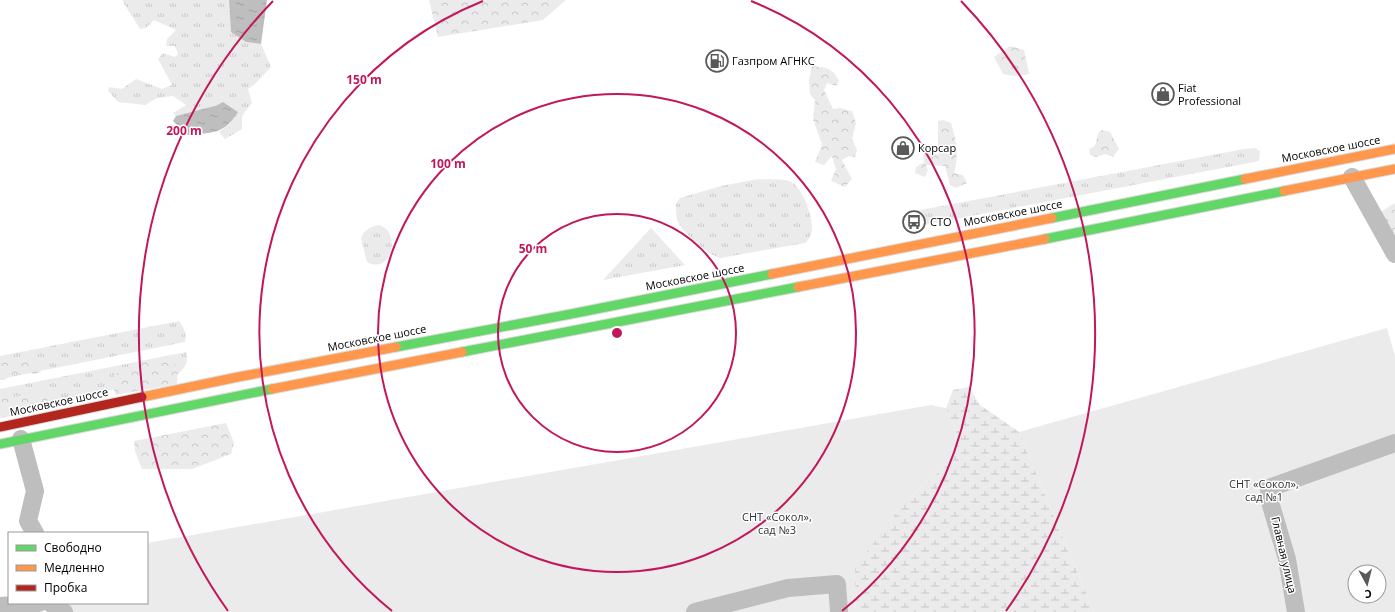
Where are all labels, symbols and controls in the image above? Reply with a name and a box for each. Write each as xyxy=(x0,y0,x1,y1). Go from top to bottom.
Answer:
fuel station icon: Газпром АГНКС xyxy=(704,48,730,74)
place label: Газпром АГНКС xyxy=(732,53,815,68)
text: 150 m xyxy=(346,71,382,88)
place label: Fiat Professional xyxy=(1178,80,1241,108)
shop icon: Fiat Professional xyxy=(1150,81,1176,107)
text: 200 m xyxy=(166,122,202,139)
street label: Московское шоссе xyxy=(1280,132,1381,165)
shop icon: Корсар xyxy=(890,135,916,161)
place label: Корсар xyxy=(918,140,956,155)
text: 100 m xyxy=(430,155,466,172)
street label: Московское шоссе xyxy=(962,196,1063,229)
bus stop icon: СТО xyxy=(901,209,927,235)
place label: СТО xyxy=(930,214,952,229)
text: 50 m xyxy=(519,240,547,257)
street label: Московское шоссе xyxy=(644,260,745,293)
street label: Московское шоссе xyxy=(326,321,427,354)
centre of rings xyxy=(610,326,624,340)
street label: Московское шоссе xyxy=(8,384,109,419)
park label: СНТ «Сокол», сад №1 xyxy=(1229,476,1299,504)
park label: СНТ «Сокол», сад №3 xyxy=(742,509,812,537)
street label: Главная улица xyxy=(1268,515,1301,595)
legend xyxy=(8,532,148,604)
text: Свободно xyxy=(44,539,102,556)
text: Медленно xyxy=(44,559,104,576)
north arrow xyxy=(1347,564,1387,604)
text: Пробка xyxy=(44,579,87,596)
text: С xyxy=(1364,587,1373,602)

